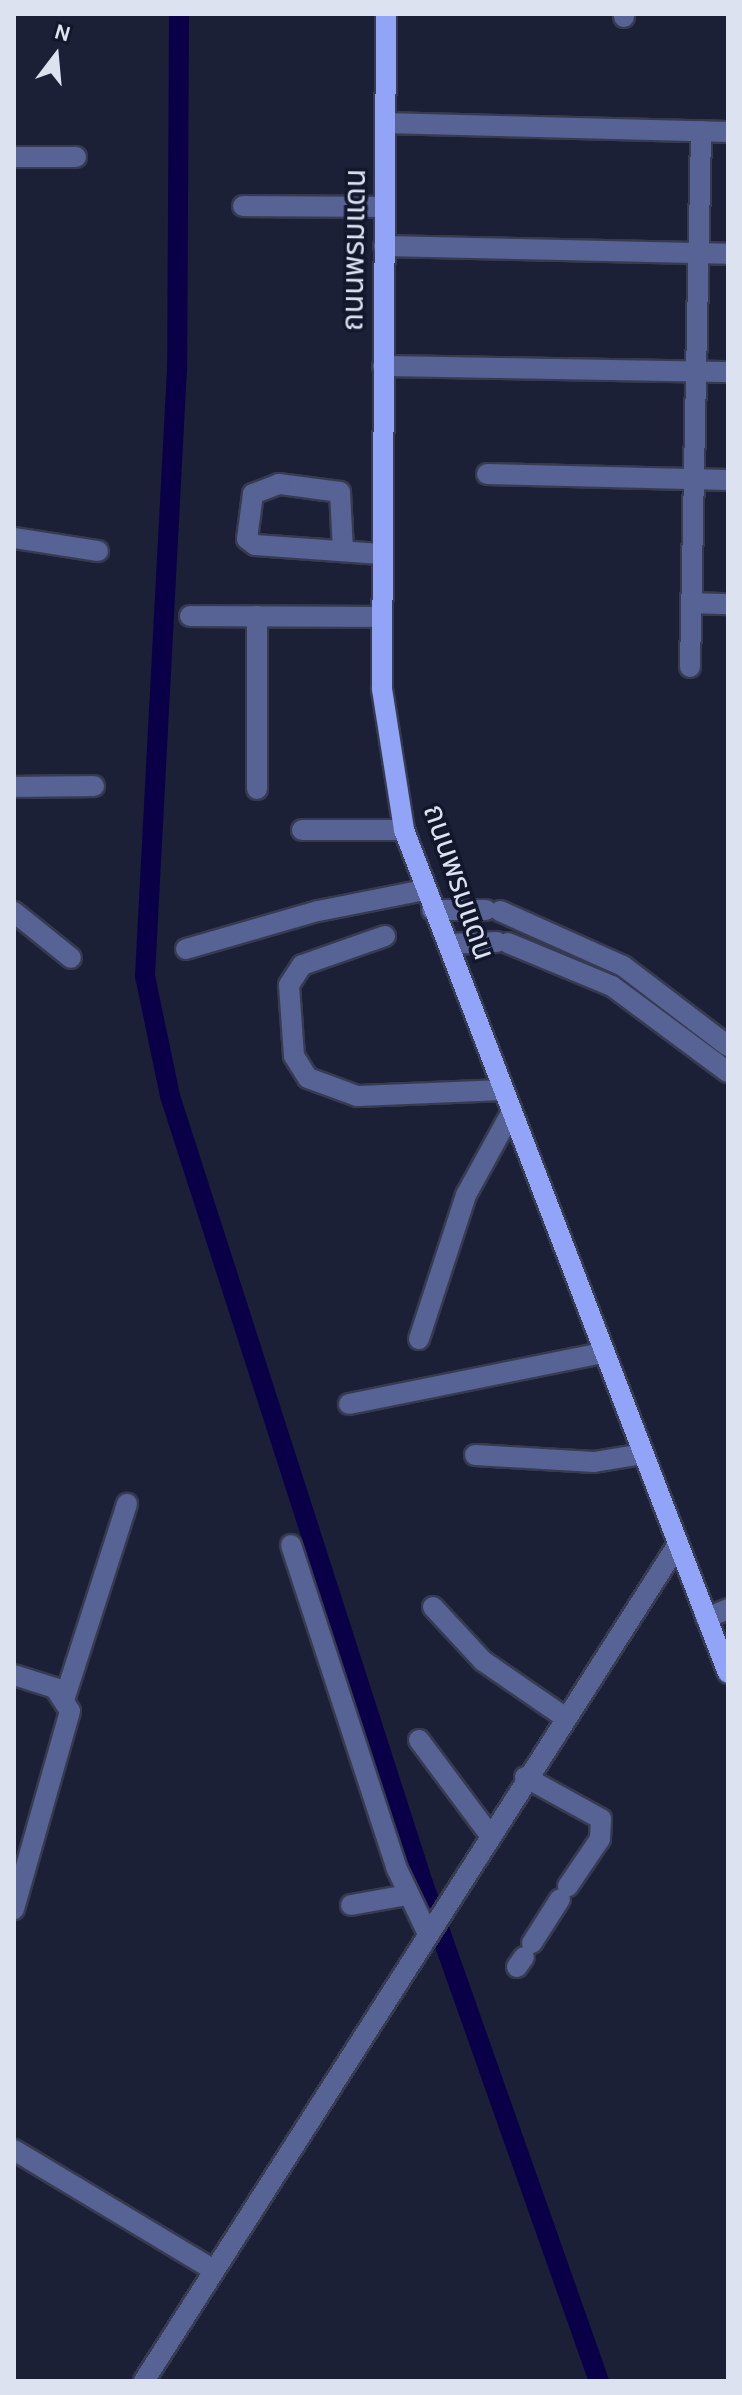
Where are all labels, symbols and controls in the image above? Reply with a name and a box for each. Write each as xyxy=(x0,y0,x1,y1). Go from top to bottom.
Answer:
north arrow xyxy=(16,16,96,96)
text: N xyxy=(51,18,74,48)
street label: ถนนพรมแดน xyxy=(335,169,373,331)
street label: ถนนพรมแดน xyxy=(416,799,502,965)

